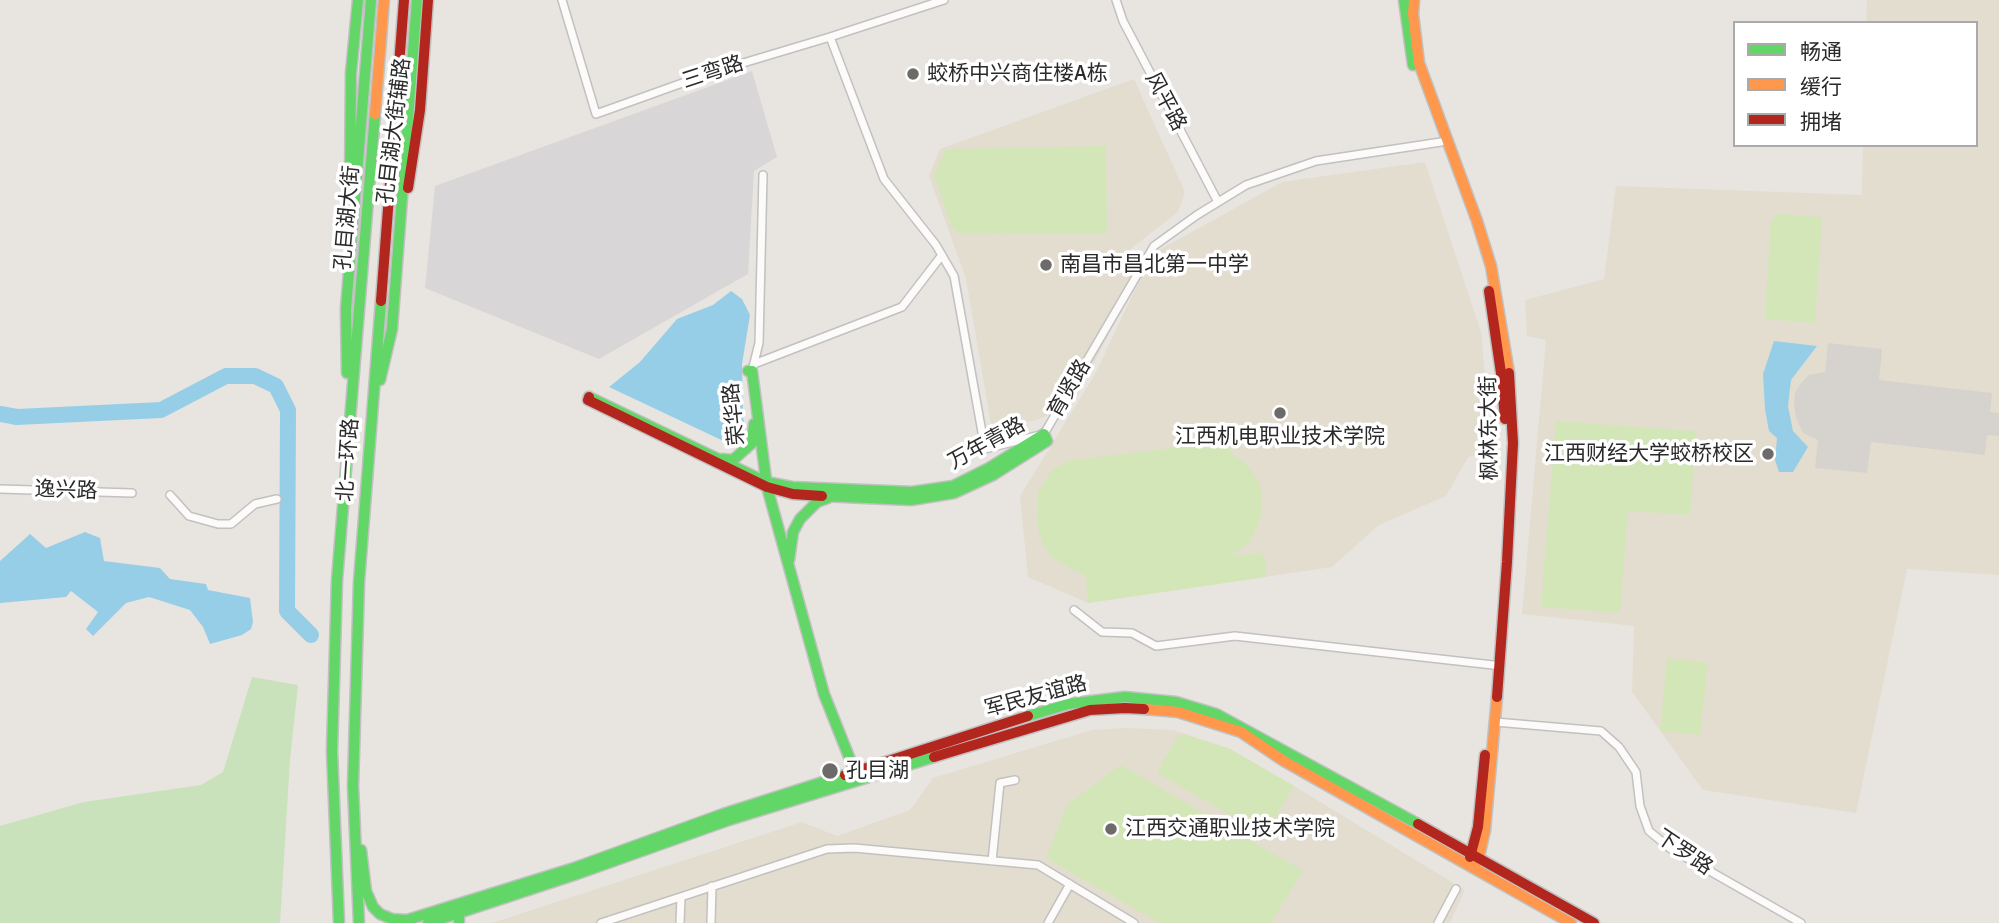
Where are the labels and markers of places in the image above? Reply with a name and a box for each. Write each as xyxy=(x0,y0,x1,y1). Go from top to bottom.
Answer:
place label: 蛟桥中兴商住楼A栋 xyxy=(927,61,1108,87)
marker: 蛟桥中兴商住楼A栋 xyxy=(905,66,921,82)
place label: 南昌市昌北第一中学 xyxy=(1060,252,1249,278)
marker: 南昌市昌北第一中学 xyxy=(1038,257,1054,273)
marker: 江西机电职业技术学院 xyxy=(1272,405,1288,421)
place label: 江西机电职业技术学院 xyxy=(1175,424,1385,450)
place label: 江西财经大学蛟桥校区 xyxy=(1544,441,1754,467)
marker: 江西财经大学蛟桥校区 xyxy=(1760,446,1776,462)
place label: 孔目湖 xyxy=(846,758,909,784)
marker: 孔目湖 xyxy=(820,761,840,781)
place label: 江西交通职业技术学院 xyxy=(1125,816,1335,842)
marker: 江西交通职业技术学院 xyxy=(1103,821,1119,837)

